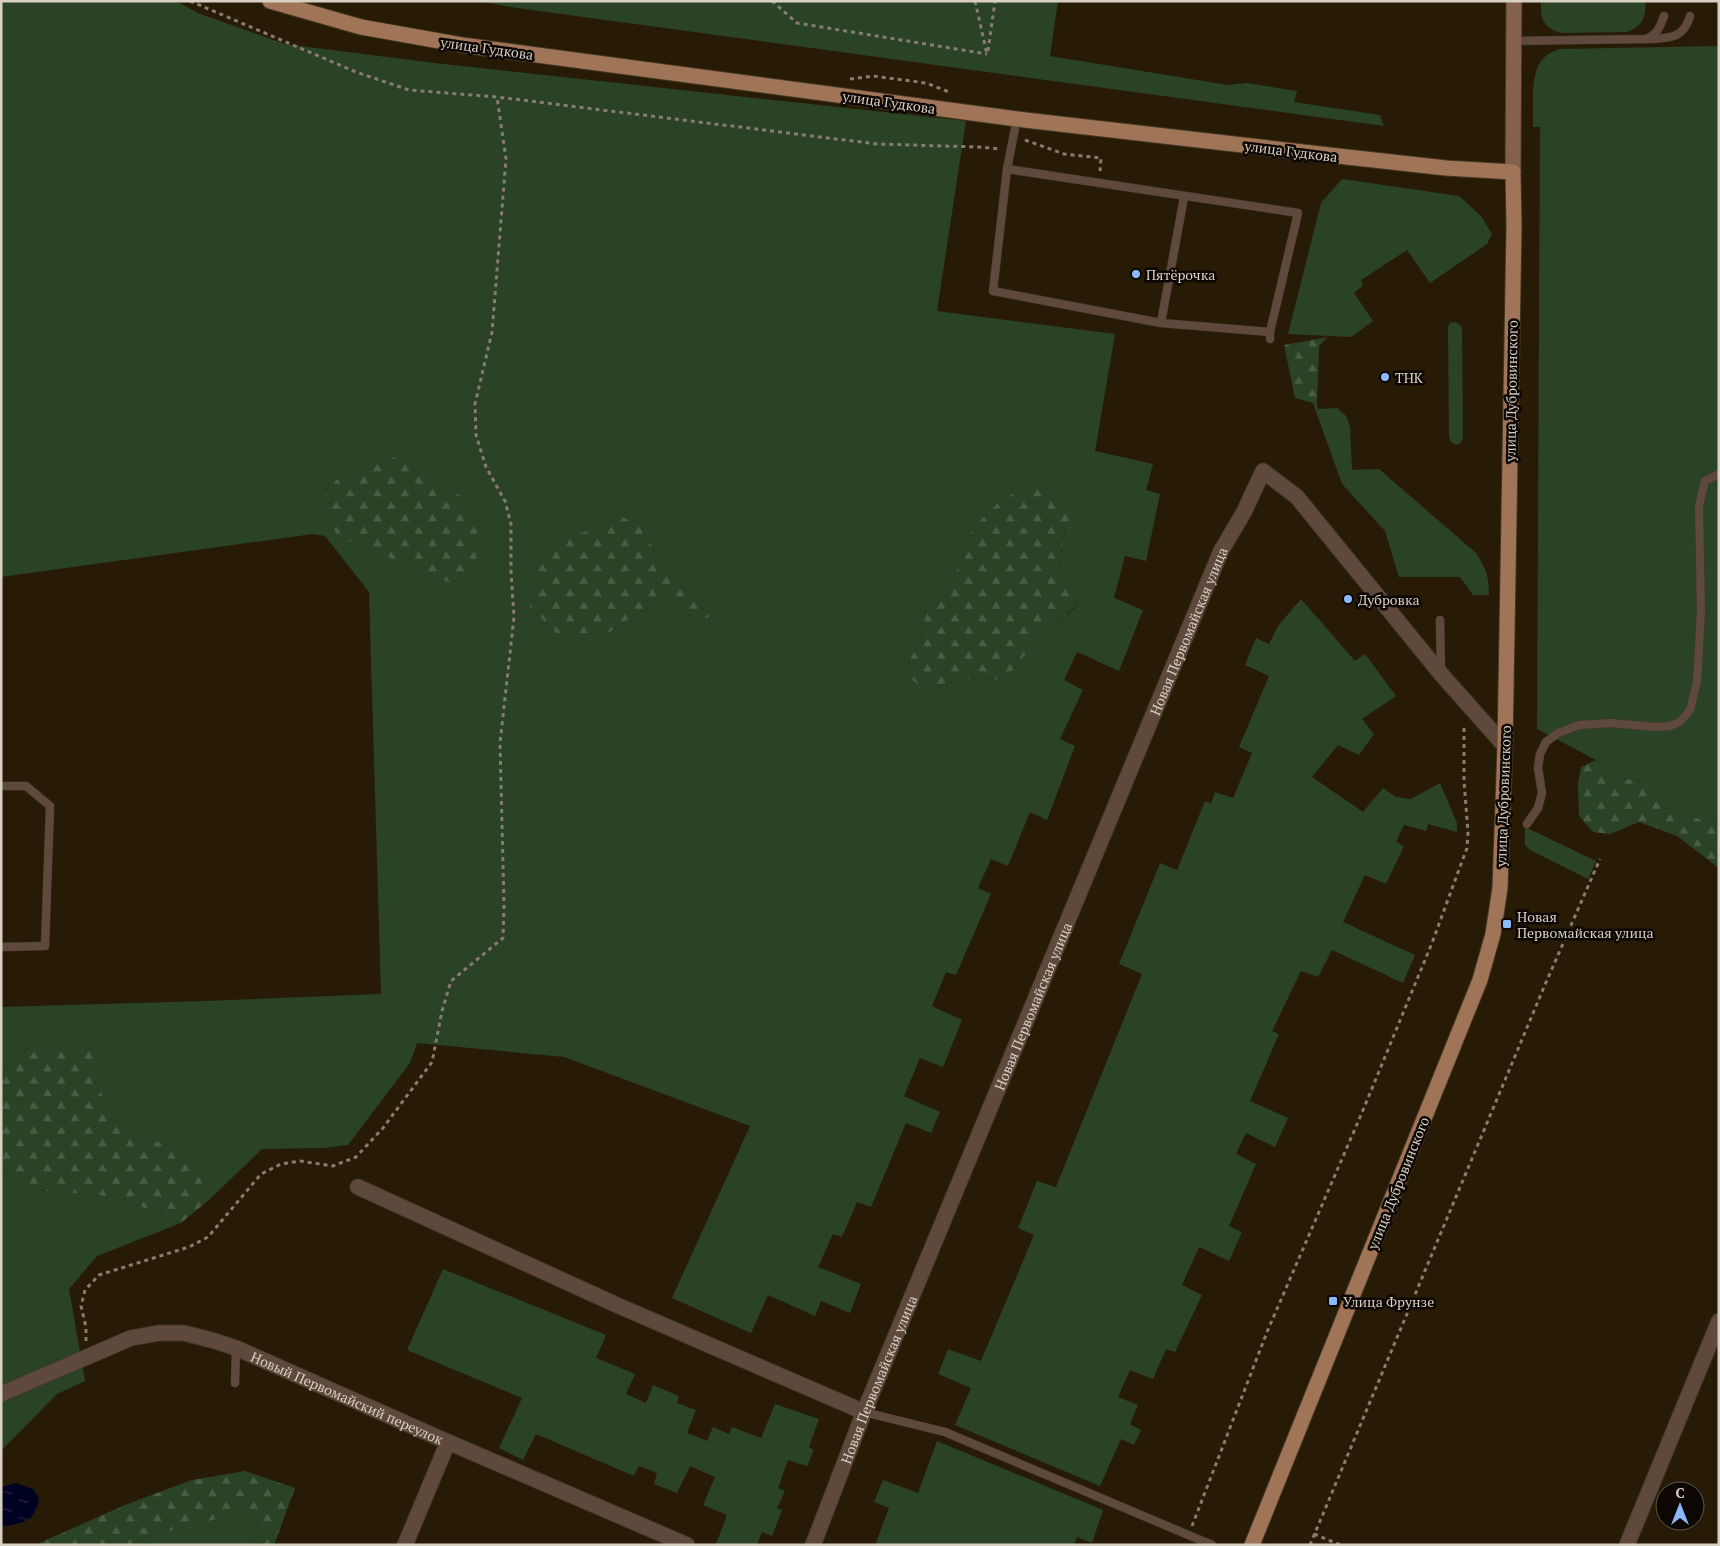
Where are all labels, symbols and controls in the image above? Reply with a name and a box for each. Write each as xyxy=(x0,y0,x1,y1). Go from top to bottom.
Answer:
street label: улица Гудкова xyxy=(438,32,535,64)
street label: улица Гудкова xyxy=(840,86,937,118)
street label: улица Гудкова xyxy=(1242,136,1339,166)
place label: Пятёрочка xyxy=(1146,265,1215,284)
marker: Пятёрочка xyxy=(1130,268,1142,280)
street label: улица Дубровинского xyxy=(1500,320,1522,463)
place label: ТНК xyxy=(1395,368,1424,387)
marker: ТНК xyxy=(1379,371,1391,383)
street label: Новая Первомайская улица xyxy=(1145,544,1231,718)
place label: Дубровка xyxy=(1358,590,1420,609)
marker: Дубровка xyxy=(1342,593,1354,605)
street label: улица Дубровинского xyxy=(1491,725,1515,868)
place label: Новая Первомайская улица xyxy=(1517,907,1654,942)
marker: Новая Первомайская улица xyxy=(1501,918,1513,930)
street label: Новая Первомайская улица xyxy=(989,919,1076,1093)
street label: улица Дубровинского xyxy=(1362,1114,1433,1253)
street label: Новая Первомайская улица xyxy=(836,1292,921,1466)
place label: Улица Фрунзе xyxy=(1343,1292,1434,1311)
marker: Улица Фрунзе xyxy=(1327,1295,1339,1307)
street label: Новый Первомайский переулок xyxy=(248,1346,447,1449)
north arrow xyxy=(1655,1481,1705,1531)
text: С xyxy=(1675,1483,1685,1502)

